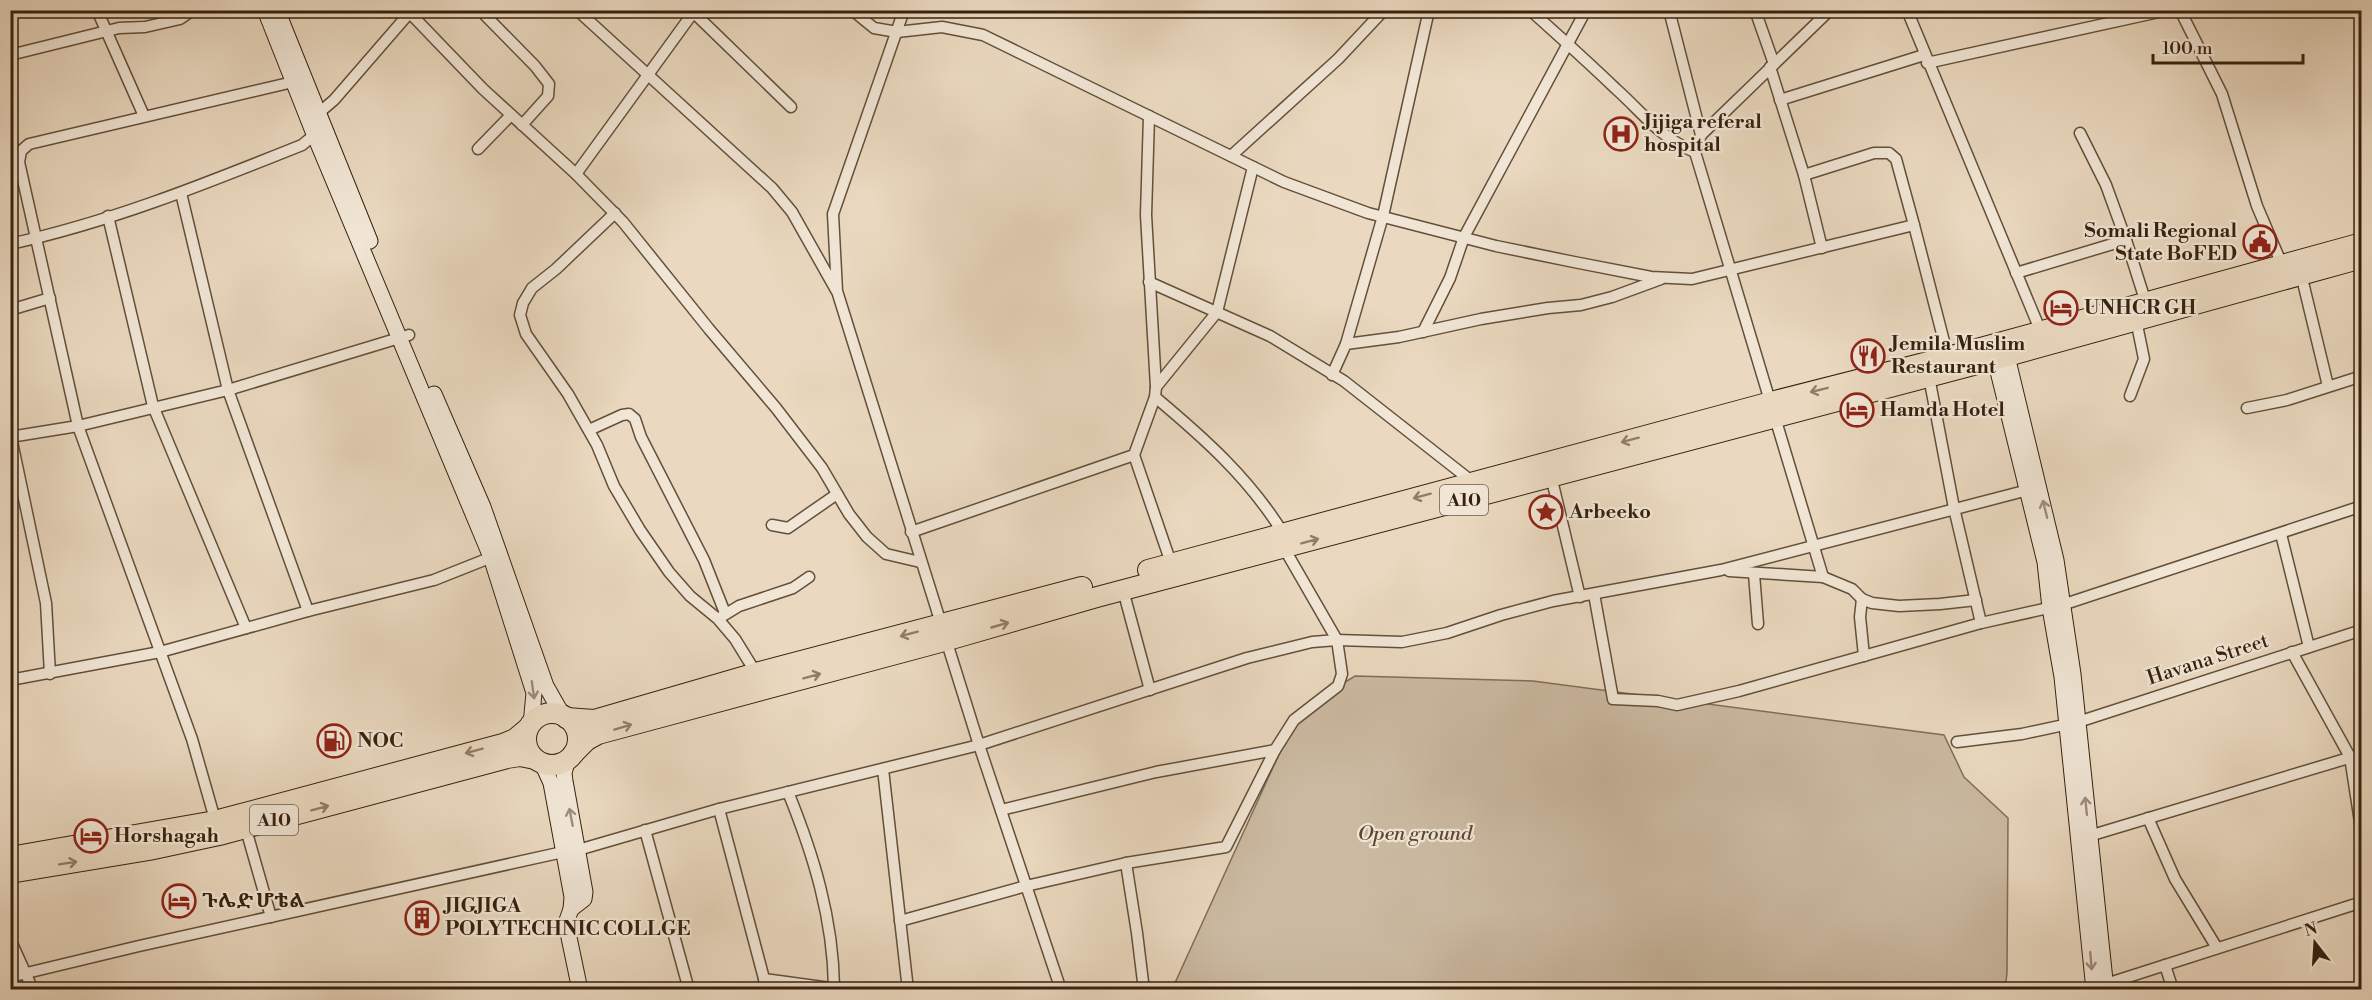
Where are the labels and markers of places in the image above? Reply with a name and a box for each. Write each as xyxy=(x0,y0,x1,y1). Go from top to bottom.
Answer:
place label: Jijiga referal hospital xyxy=(1641,110,1762,158)
hospital icon: Jijiga referal hospital xyxy=(1603,116,1639,152)
place label: Somali Regional State BoFED xyxy=(2084,219,2237,267)
public building icon: Somali Regional State BoFED xyxy=(2242,224,2278,260)
hotel icon: UNHCR GH xyxy=(2043,290,2079,326)
place label: UNHCR GH xyxy=(2084,296,2197,321)
place label: Jemila Muslim Restaurant xyxy=(1888,332,2025,380)
restaurant icon: Jemila Muslim Restaurant xyxy=(1850,338,1886,374)
hotel icon: Hamda Hotel xyxy=(1839,392,1875,428)
place label: Hamda Hotel xyxy=(1880,398,2005,423)
place icon: Arbeeko xyxy=(1528,494,1564,530)
place label: Arbeeko xyxy=(1568,500,1651,525)
fuel station icon: NOC xyxy=(316,723,352,759)
place label: NOC xyxy=(357,729,403,754)
hotel icon: Horshagah xyxy=(73,818,109,854)
place label: Horshagah xyxy=(114,824,220,849)
hotel icon: ጉሌድ ሆቴል xyxy=(161,883,197,919)
place label: ጉሌድ ሆቴል xyxy=(202,889,305,914)
place label: JIGJIGA POLYTECHNIC COLLGE xyxy=(442,894,691,942)
building icon: JIGJIGA POLYTECHNIC COLLGE xyxy=(404,900,440,936)

